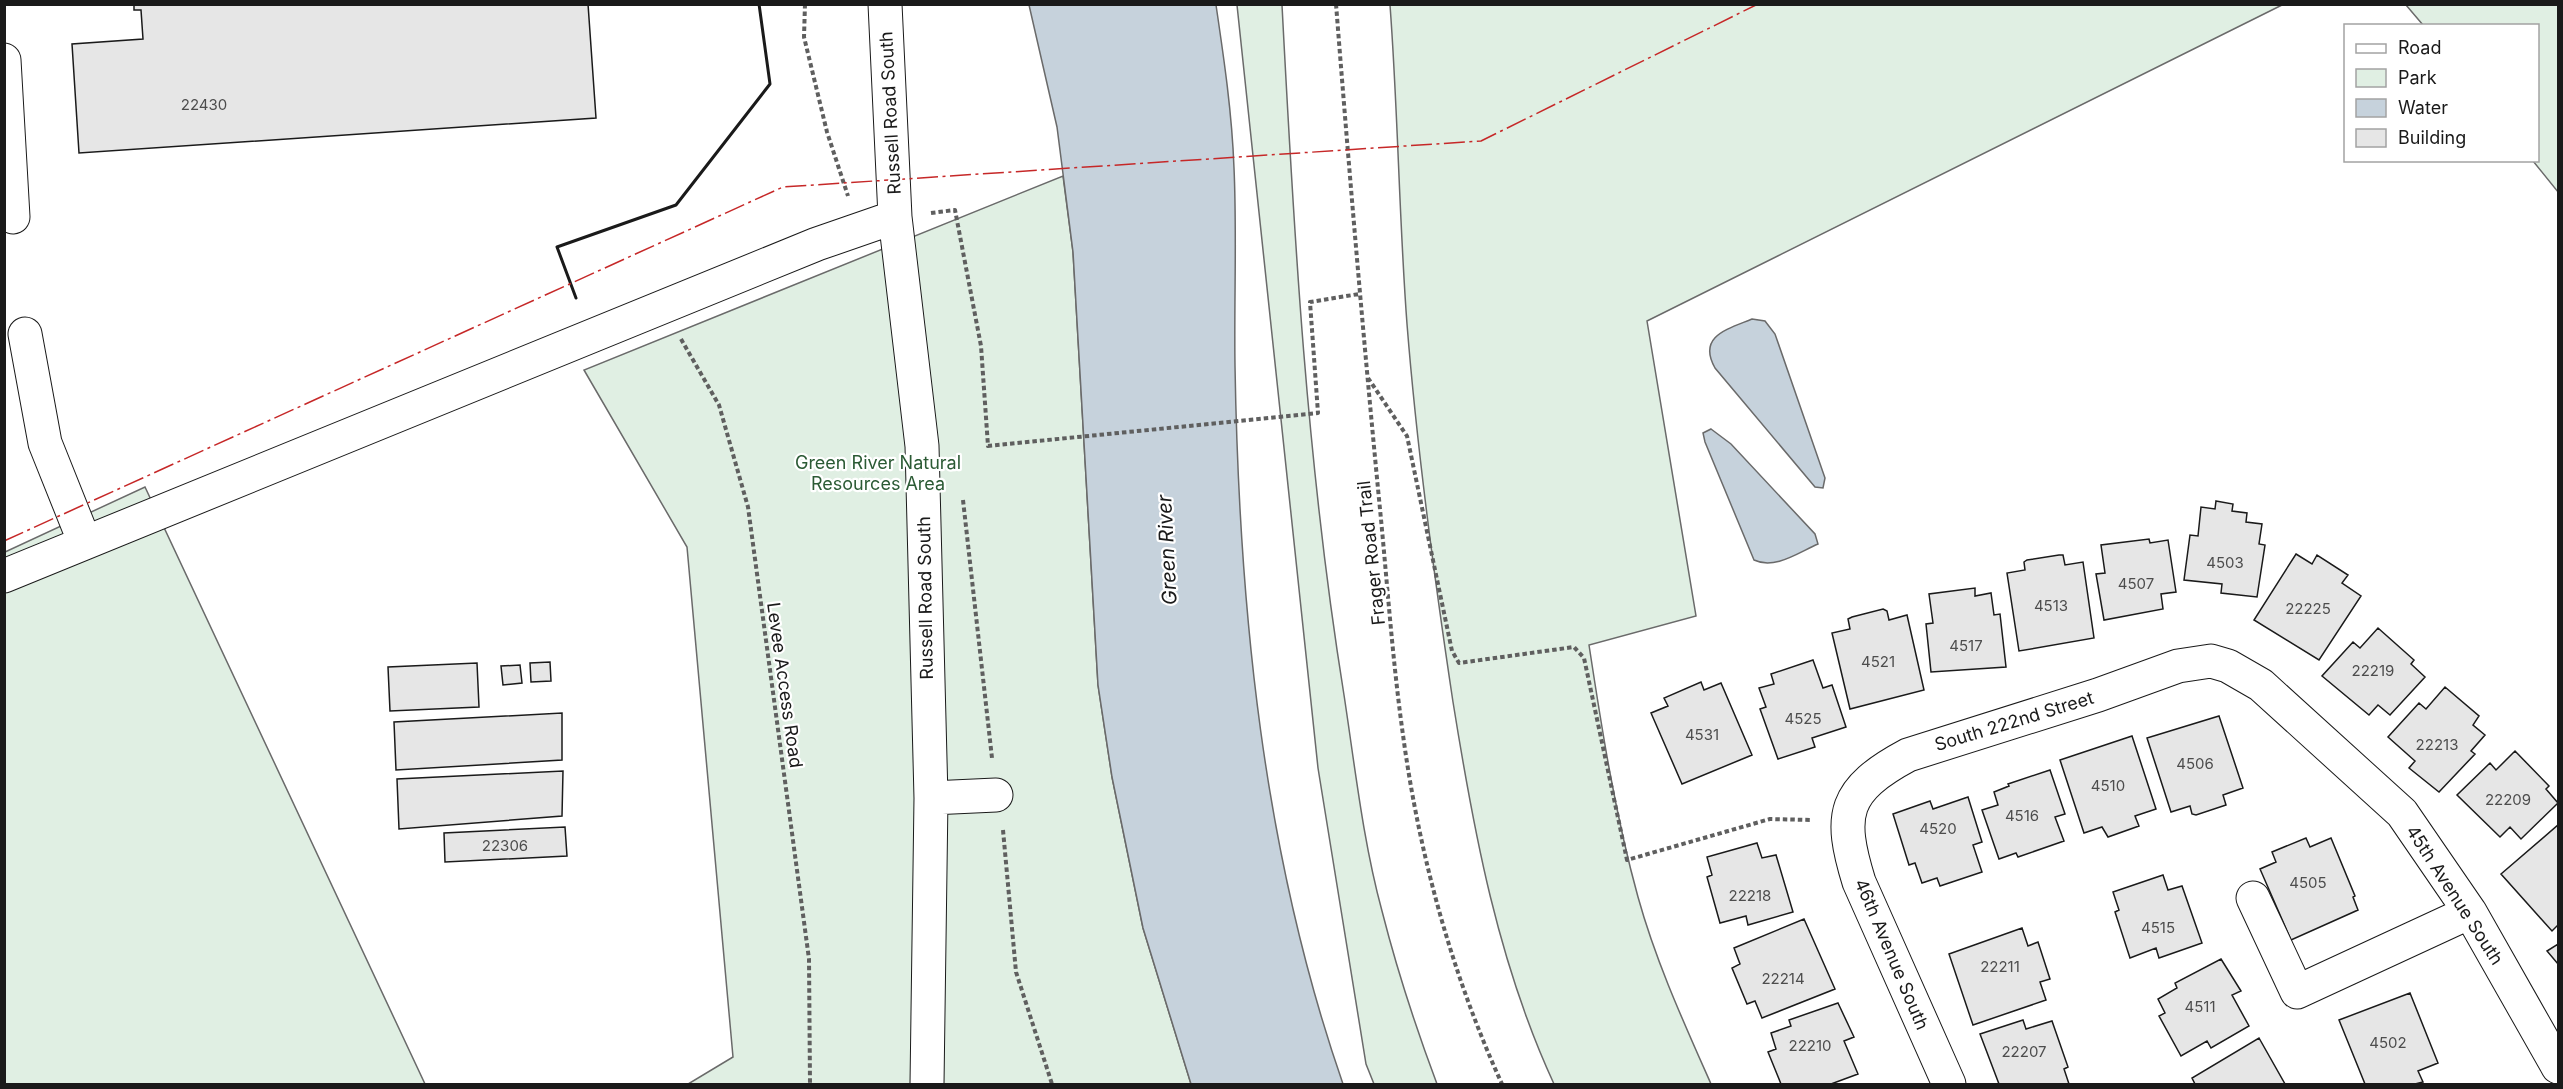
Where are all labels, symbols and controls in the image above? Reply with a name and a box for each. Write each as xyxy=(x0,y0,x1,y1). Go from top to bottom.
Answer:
legend xyxy=(2344,24,2539,162)
street label: Russell Road South xyxy=(875,31,905,195)
text: Road xyxy=(2398,37,2441,58)
text: Park xyxy=(2398,67,2437,88)
house number: 22430 xyxy=(181,95,227,114)
text: Water xyxy=(2398,97,2448,118)
text: Building xyxy=(2398,127,2466,148)
park label: Green River Natural Resources Area xyxy=(795,452,961,494)
street label: Frager Road Trail xyxy=(1353,480,1389,626)
water label: Green River xyxy=(1152,494,1182,606)
street label: Russell Road South xyxy=(913,516,937,680)
house number: 4503 xyxy=(2206,553,2244,572)
house number: 4507 xyxy=(2118,574,2154,593)
house number: 4513 xyxy=(2034,596,2068,615)
house number: 22225 xyxy=(2285,599,2331,618)
street label: Levee Access Road xyxy=(763,601,807,769)
house number: 4517 xyxy=(1949,636,1983,655)
house number: 4521 xyxy=(1861,652,1895,671)
house number: 22219 xyxy=(2352,661,2394,680)
street label: South 222nd Street xyxy=(1932,687,2096,755)
house number: 4525 xyxy=(1784,709,1822,728)
house number: 4531 xyxy=(1685,725,1719,744)
house number: 22213 xyxy=(2416,735,2458,754)
house number: 4506 xyxy=(2176,754,2214,773)
house number: 4510 xyxy=(2091,776,2125,795)
house number: 22209 xyxy=(2485,790,2531,809)
house number: 4516 xyxy=(2005,806,2039,825)
house number: 4520 xyxy=(1919,819,1957,838)
street label: 45th Avenue South xyxy=(2402,821,2508,969)
house number: 22306 xyxy=(482,836,528,855)
house number: 4505 xyxy=(2289,873,2327,892)
street label: 46th Avenue South xyxy=(1851,875,1933,1033)
house number: 22218 xyxy=(1729,886,1771,905)
house number: 4515 xyxy=(2141,918,2175,937)
house number: 22211 xyxy=(1980,957,2020,976)
house number: 22214 xyxy=(1761,969,1805,988)
house number: 4511 xyxy=(2184,997,2216,1016)
house number: 4502 xyxy=(2369,1033,2407,1052)
house number: 22210 xyxy=(1788,1036,1832,1055)
house number: 22207 xyxy=(2001,1042,2047,1061)

